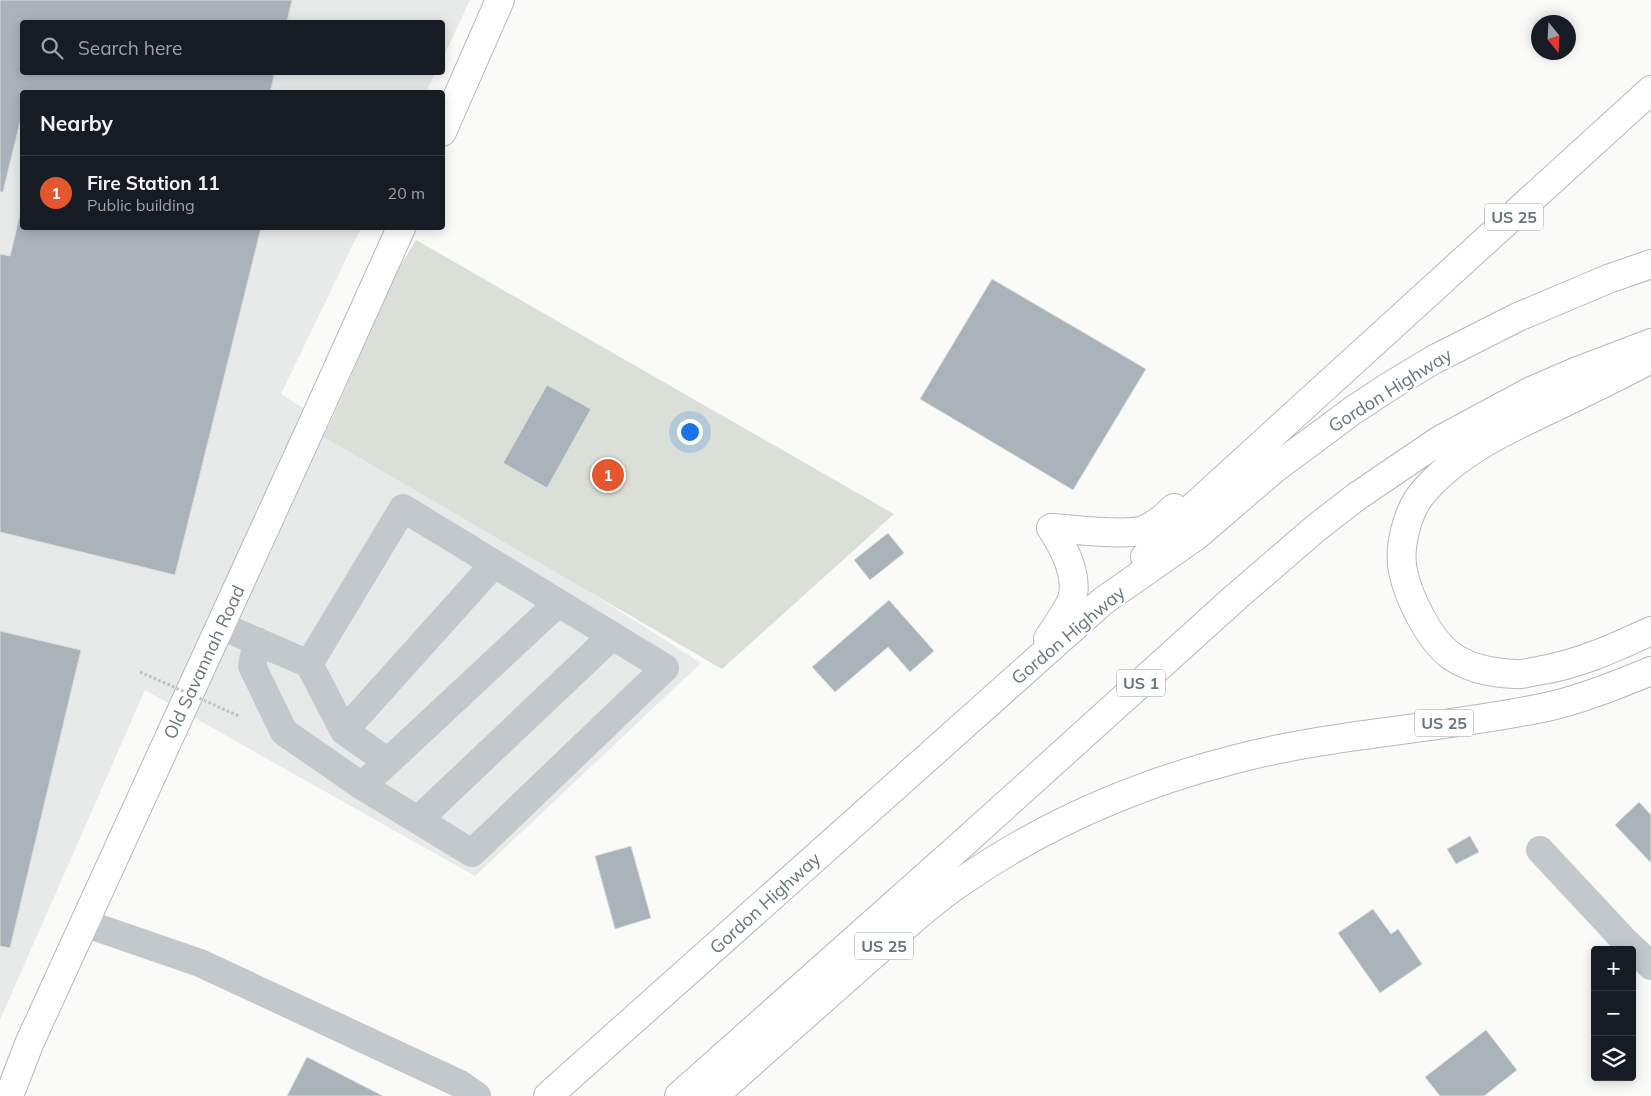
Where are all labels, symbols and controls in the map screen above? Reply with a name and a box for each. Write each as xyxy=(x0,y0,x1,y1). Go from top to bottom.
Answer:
north arrow xyxy=(1531,15,1576,60)
search box xyxy=(20,20,445,75)
icon: search xyxy=(38,34,66,62)
text: Search here xyxy=(78,36,182,60)
text: Nearby xyxy=(40,110,113,136)
text: Fire Station 11 xyxy=(87,171,220,195)
text: 1 xyxy=(51,183,61,203)
text: 20 m xyxy=(388,183,425,203)
text: Public building xyxy=(87,195,195,215)
road number: US 25 xyxy=(1485,203,1543,230)
street label: Gordon Highway xyxy=(1324,343,1456,437)
your location xyxy=(677,419,703,445)
pin: 1 xyxy=(592,456,624,494)
street label: Gordon Highway xyxy=(1006,580,1130,689)
street label: Old Savannah Road xyxy=(158,581,250,743)
road number: US 1 xyxy=(1117,670,1165,696)
road number: US 25 xyxy=(1415,710,1473,736)
street label: Gordon Highway xyxy=(705,847,826,959)
road number: US 25 xyxy=(855,932,913,959)
map controls xyxy=(1591,946,1636,1081)
button: + xyxy=(1591,946,1636,991)
button: − xyxy=(1591,991,1636,1036)
button: layers xyxy=(1591,1036,1636,1081)

